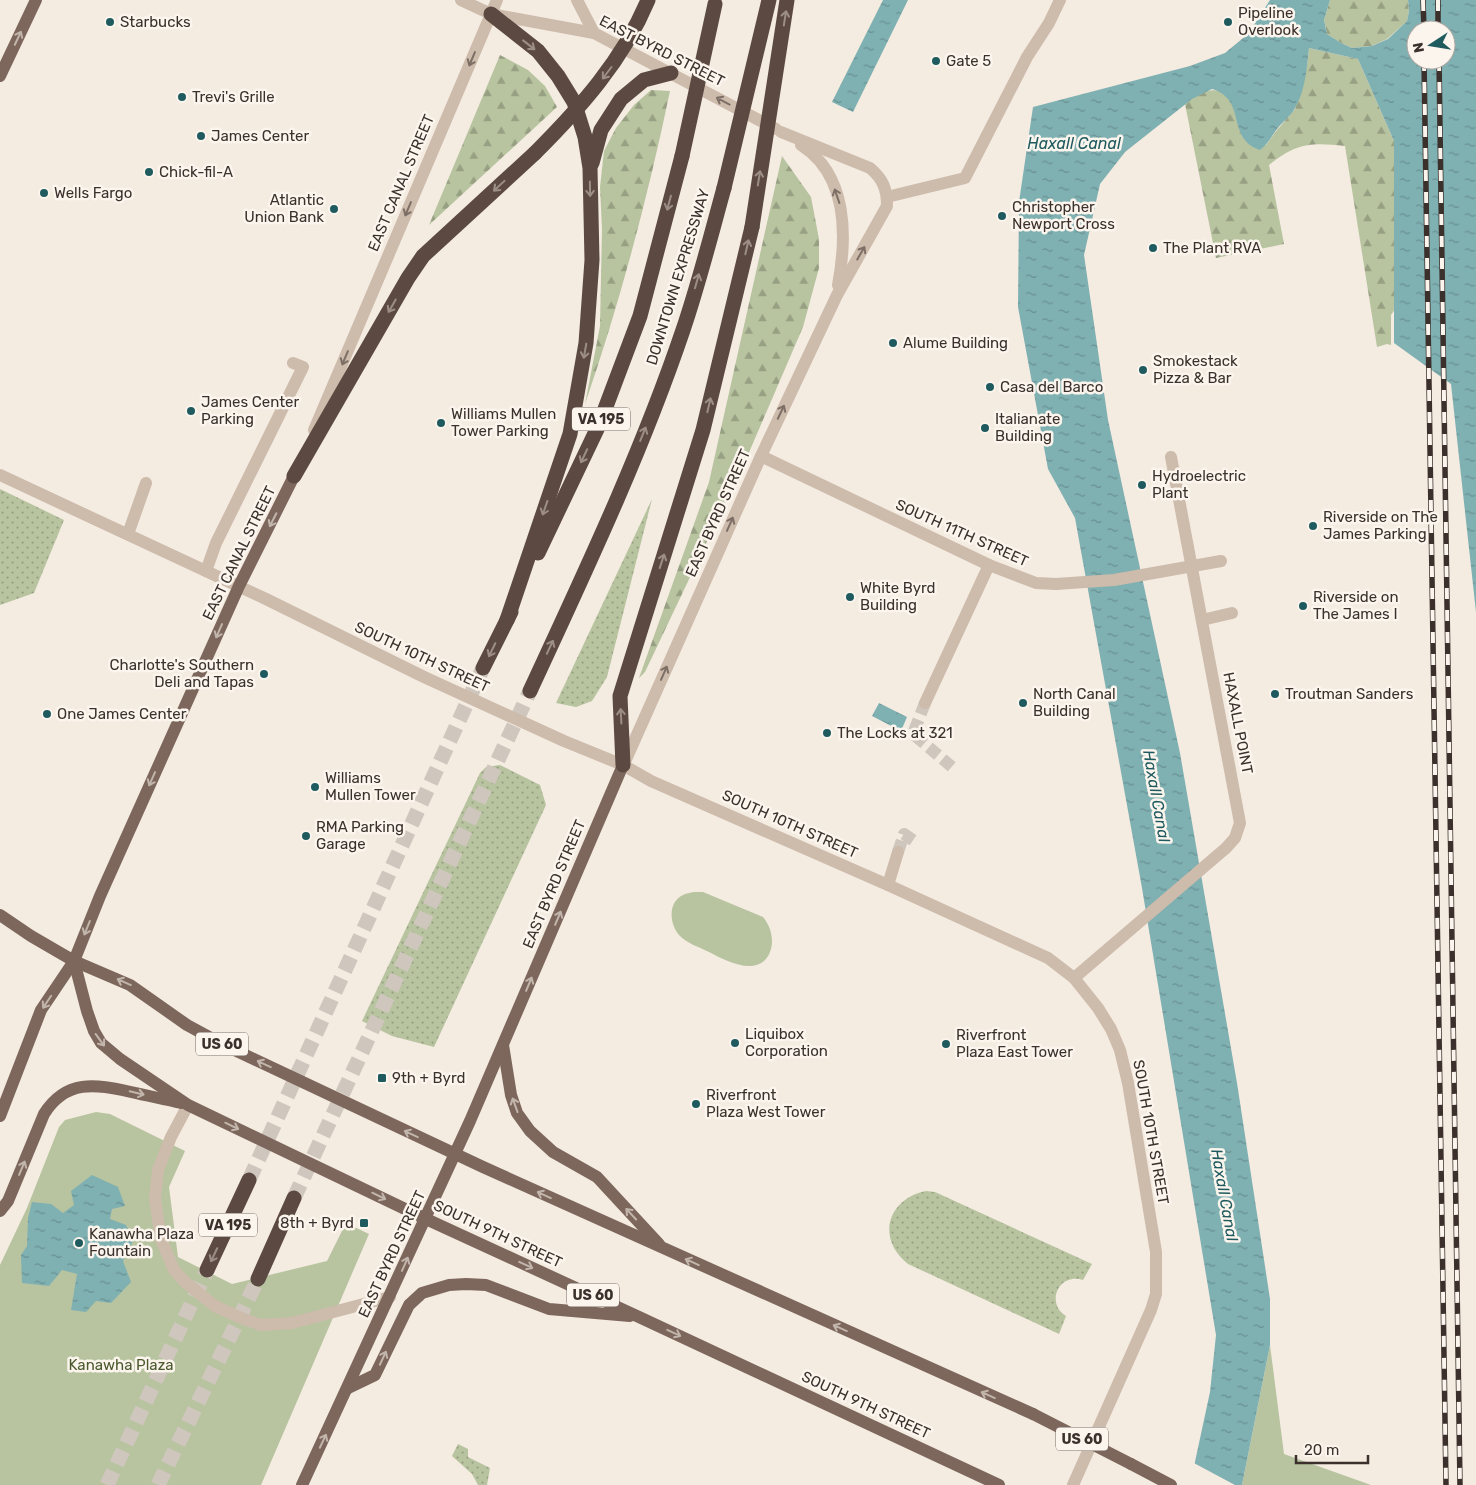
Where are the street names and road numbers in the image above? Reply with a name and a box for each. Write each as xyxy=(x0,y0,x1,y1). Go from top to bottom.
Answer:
street label: EAST BYRD STREET xyxy=(596,12,728,90)
street label: EAST CANAL STREET xyxy=(364,112,438,254)
street label: DOWNTOWN EXPRESSWAY xyxy=(643,186,713,367)
road number: VA 195 xyxy=(572,408,630,430)
street label: EAST BYRD STREET xyxy=(682,446,754,580)
street label: EAST CANAL STREET xyxy=(199,483,279,623)
street label: SOUTH 11TH STREET xyxy=(893,496,1032,571)
street label: SOUTH 10TH STREET xyxy=(352,618,492,696)
street label: HAXALL POINT xyxy=(1219,670,1257,776)
street label: SOUTH 10TH STREET xyxy=(719,786,861,862)
street label: EAST BYRD STREET xyxy=(519,817,589,951)
road number: US 60 xyxy=(196,1032,248,1056)
street label: SOUTH 10TH STREET xyxy=(1129,1058,1173,1206)
street label: EAST BYRD STREET xyxy=(355,1187,429,1320)
street label: SOUTH 9TH STREET xyxy=(431,1196,565,1272)
road number: VA 195 xyxy=(199,1214,257,1236)
road number: US 60 xyxy=(567,1284,619,1306)
street label: SOUTH 9TH STREET xyxy=(799,1367,933,1443)
road number: US 60 xyxy=(1056,1428,1108,1450)

